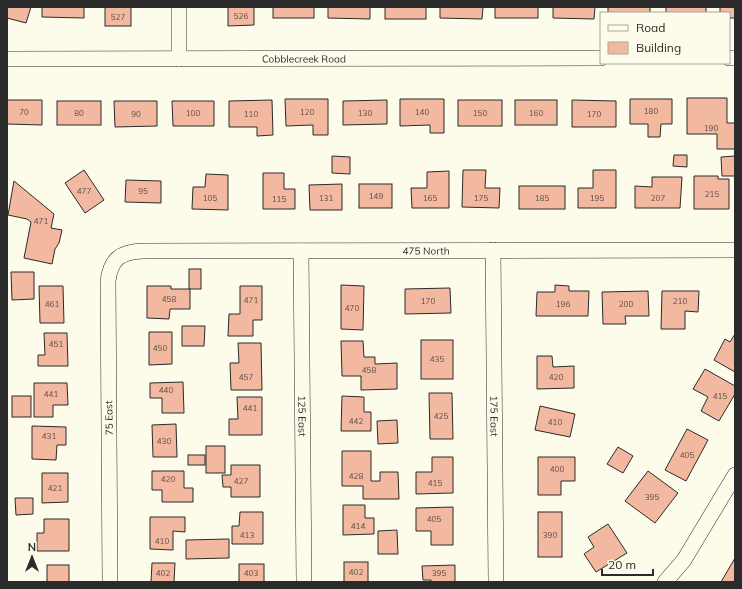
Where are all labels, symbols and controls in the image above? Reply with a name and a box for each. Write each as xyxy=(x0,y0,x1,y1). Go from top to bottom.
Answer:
house number: 526 xyxy=(234,11,248,21)
house number: 527 xyxy=(111,12,125,22)
legend xyxy=(600,12,730,64)
text: Road xyxy=(636,20,665,35)
text: Building xyxy=(636,40,681,55)
street label: Cobblecreek Road xyxy=(262,52,346,65)
house number: 180 xyxy=(644,106,658,116)
house number: 70 xyxy=(19,107,29,117)
house number: 120 xyxy=(300,107,314,117)
house number: 140 xyxy=(415,107,429,117)
house number: 80 xyxy=(74,108,84,118)
house number: 100 xyxy=(186,108,200,118)
house number: 130 xyxy=(358,108,372,118)
house number: 150 xyxy=(473,108,487,118)
house number: 160 xyxy=(529,108,543,118)
house number: 90 xyxy=(131,109,141,119)
house number: 110 xyxy=(244,109,258,119)
house number: 170 xyxy=(587,109,601,119)
house number: 190 xyxy=(704,123,718,133)
house number: 477 xyxy=(77,186,91,196)
house number: 95 xyxy=(138,186,148,196)
house number: 215 xyxy=(705,189,719,199)
house number: 149 xyxy=(369,191,383,201)
house number: 105 xyxy=(203,193,217,203)
house number: 131 xyxy=(319,193,333,203)
house number: 165 xyxy=(423,193,437,203)
house number: 175 xyxy=(474,193,488,203)
house number: 185 xyxy=(535,193,549,203)
house number: 195 xyxy=(590,193,604,203)
house number: 207 xyxy=(651,193,665,203)
house number: 115 xyxy=(272,194,286,204)
house number: 471 xyxy=(34,216,48,226)
street label: 475 North xyxy=(402,244,450,257)
house number: 458 xyxy=(162,294,176,304)
house number: 471 xyxy=(244,295,258,305)
house number: 170 xyxy=(421,296,435,306)
house number: 210 xyxy=(673,296,687,306)
house number: 461 xyxy=(45,299,59,309)
house number: 196 xyxy=(556,299,570,309)
house number: 200 xyxy=(619,299,633,309)
house number: 470 xyxy=(345,303,359,313)
house number: 451 xyxy=(49,339,63,349)
house number: 450 xyxy=(153,343,167,353)
house number: 435 xyxy=(430,354,444,364)
house number: 458 xyxy=(362,365,376,375)
house number: 457 xyxy=(239,372,253,382)
house number: 420 xyxy=(549,372,563,382)
house number: 440 xyxy=(159,385,173,395)
house number: 441 xyxy=(44,389,58,399)
house number: 415 xyxy=(713,391,727,401)
street label: 125 East xyxy=(296,396,309,437)
street label: 175 East xyxy=(488,396,501,437)
street label: 75 East xyxy=(102,400,116,436)
house number: 441 xyxy=(243,403,257,413)
house number: 425 xyxy=(434,411,448,421)
house number: 442 xyxy=(349,416,363,426)
house number: 410 xyxy=(548,417,562,427)
house number: 431 xyxy=(42,431,56,441)
house number: 430 xyxy=(157,436,171,446)
house number: 405 xyxy=(680,450,694,460)
house number: 400 xyxy=(550,464,564,474)
house number: 428 xyxy=(349,471,363,481)
house number: 420 xyxy=(161,474,175,484)
house number: 427 xyxy=(234,476,248,486)
house number: 415 xyxy=(428,478,442,488)
house number: 421 xyxy=(48,483,62,493)
house number: 395 xyxy=(645,492,659,502)
house number: 405 xyxy=(427,514,441,524)
house number: 414 xyxy=(351,521,365,531)
house number: 413 xyxy=(240,530,254,540)
house number: 390 xyxy=(543,530,557,540)
house number: 410 xyxy=(155,536,169,546)
north arrow xyxy=(12,537,52,577)
text: N xyxy=(28,540,36,554)
scale bar xyxy=(602,551,653,577)
text: 20 m xyxy=(608,557,636,572)
house number: 402 xyxy=(349,567,363,577)
house number: 402 xyxy=(156,568,170,578)
house number: 403 xyxy=(244,568,258,578)
house number: 395 xyxy=(432,568,446,578)

